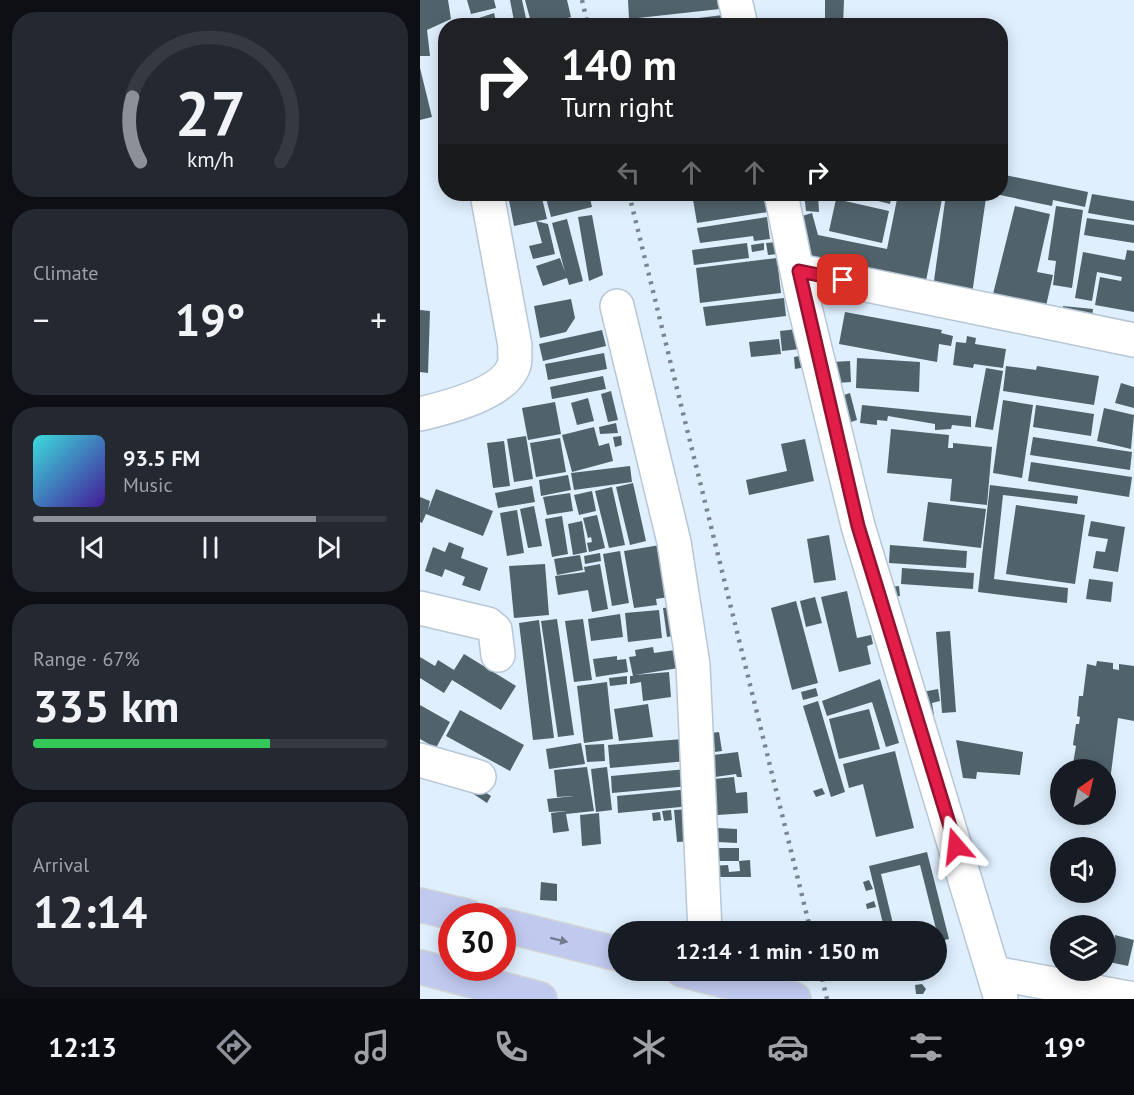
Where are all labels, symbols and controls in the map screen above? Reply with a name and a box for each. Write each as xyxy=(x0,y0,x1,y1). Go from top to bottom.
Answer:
text: 140 m xyxy=(561,37,677,92)
icon: right xyxy=(462,42,540,120)
text: 27 xyxy=(175,72,245,153)
text: Turn right xyxy=(561,90,674,124)
text: km/h xyxy=(186,145,233,173)
icon: left xyxy=(612,156,645,189)
icon: ahead xyxy=(675,156,708,189)
icon: ahead xyxy=(738,156,771,189)
icon: right xyxy=(801,156,834,189)
pin xyxy=(817,254,868,305)
text: Climate xyxy=(33,260,99,286)
icon: arrive xyxy=(826,263,859,296)
text: 19° xyxy=(175,290,245,348)
text: − xyxy=(33,298,50,341)
text: + xyxy=(370,298,387,341)
text: 93.5 FM xyxy=(123,444,200,472)
text: Music xyxy=(123,472,172,498)
icon: previous xyxy=(76,531,109,564)
icon: pause xyxy=(194,531,227,564)
icon: next xyxy=(312,531,345,564)
text: Range · 67% xyxy=(33,646,140,672)
text: 335 km xyxy=(33,676,179,734)
north arrow xyxy=(1050,759,1116,825)
map controls xyxy=(1050,759,1116,981)
position arrow xyxy=(924,814,988,878)
button: sound xyxy=(1050,837,1116,903)
text: Arrival xyxy=(33,852,89,878)
text: 12:14 xyxy=(33,882,147,940)
speed limit sign: 30 xyxy=(438,903,516,981)
button: layers xyxy=(1050,915,1116,981)
one-way arrow xyxy=(550,935,568,945)
text: 12:14 · 1 min · 150 m xyxy=(676,937,879,965)
icon: directions xyxy=(213,1026,255,1068)
icon: music xyxy=(351,1026,393,1068)
icon: phone xyxy=(490,1026,532,1068)
icon: climate xyxy=(628,1026,670,1068)
icon: car xyxy=(767,1026,809,1068)
icon: filters xyxy=(905,1026,947,1068)
text: 12:13 xyxy=(48,1030,117,1064)
text: 19° xyxy=(1043,1030,1086,1064)

